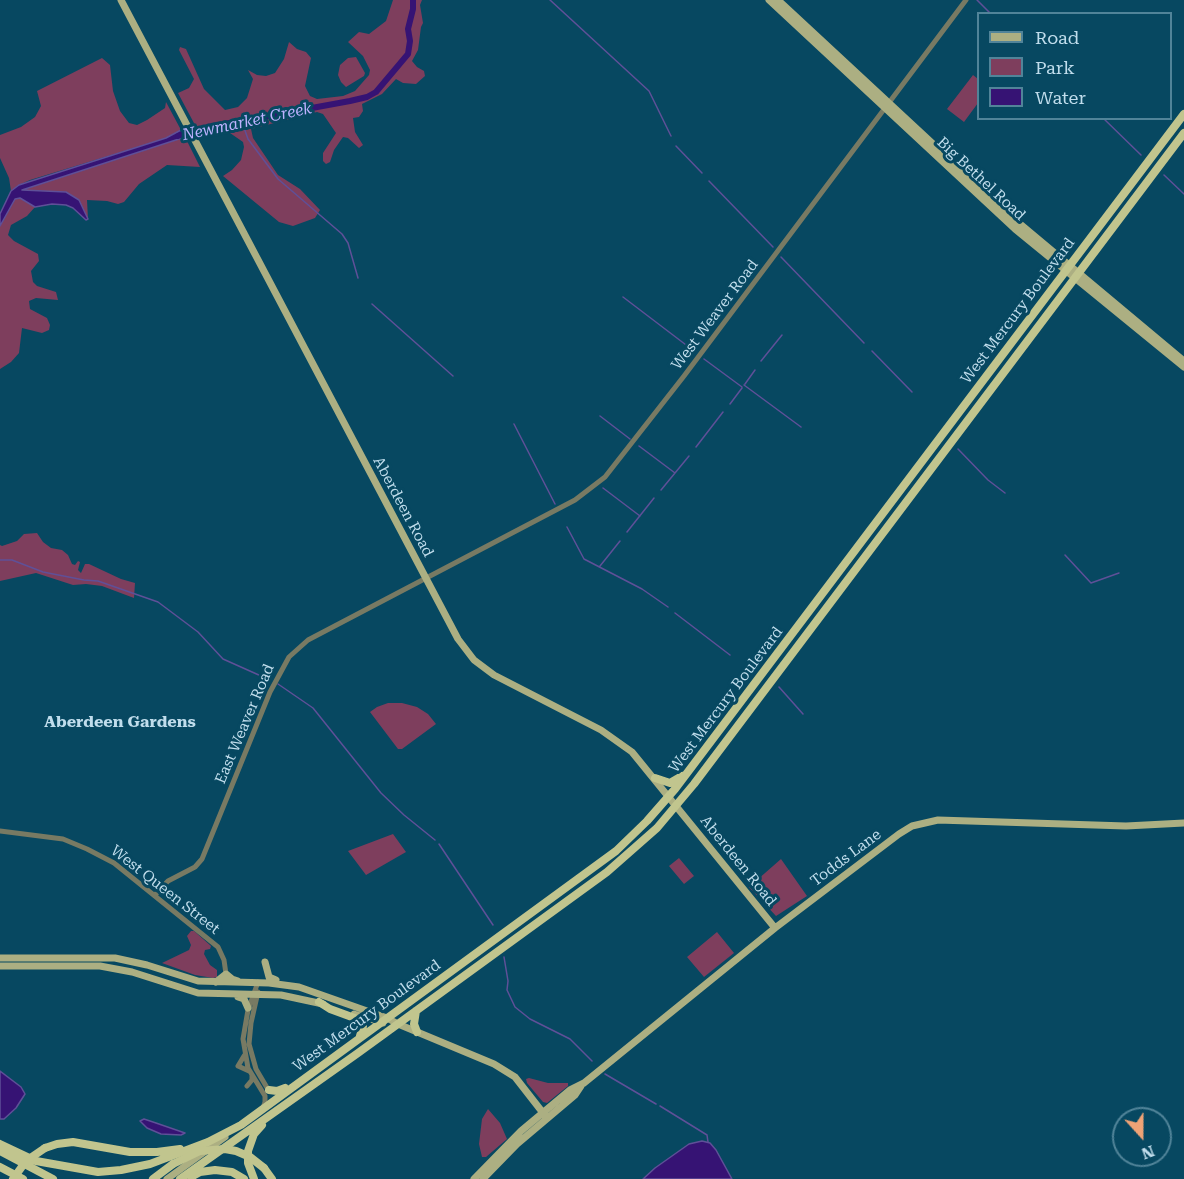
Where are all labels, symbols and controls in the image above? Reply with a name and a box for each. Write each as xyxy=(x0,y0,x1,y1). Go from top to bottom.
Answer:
legend xyxy=(977,12,1172,120)
text: Road xyxy=(1035,27,1079,48)
text: Park xyxy=(1035,57,1075,78)
text: Water xyxy=(1035,87,1086,108)
water label: Newmarket Creek xyxy=(180,99,314,145)
street label: Big Bethel Road xyxy=(933,133,1029,225)
street label: West Mercury Boulevard xyxy=(957,234,1079,388)
street label: West Weaver Road xyxy=(668,256,762,374)
street label: Aberdeen Road xyxy=(369,454,437,560)
street label: West Mercury Boulevard xyxy=(665,623,787,777)
street label: East Weaver Road xyxy=(212,661,278,787)
district label: Aberdeen Gardens xyxy=(44,712,196,732)
street label: Aberdeen Road xyxy=(696,812,780,910)
street label: Todds Lane xyxy=(807,826,885,890)
street label: West Queen Street xyxy=(107,842,223,938)
street label: West Mercury Boulevard xyxy=(290,956,444,1076)
north arrow xyxy=(1112,1107,1172,1167)
text: N xyxy=(1139,1141,1157,1163)

